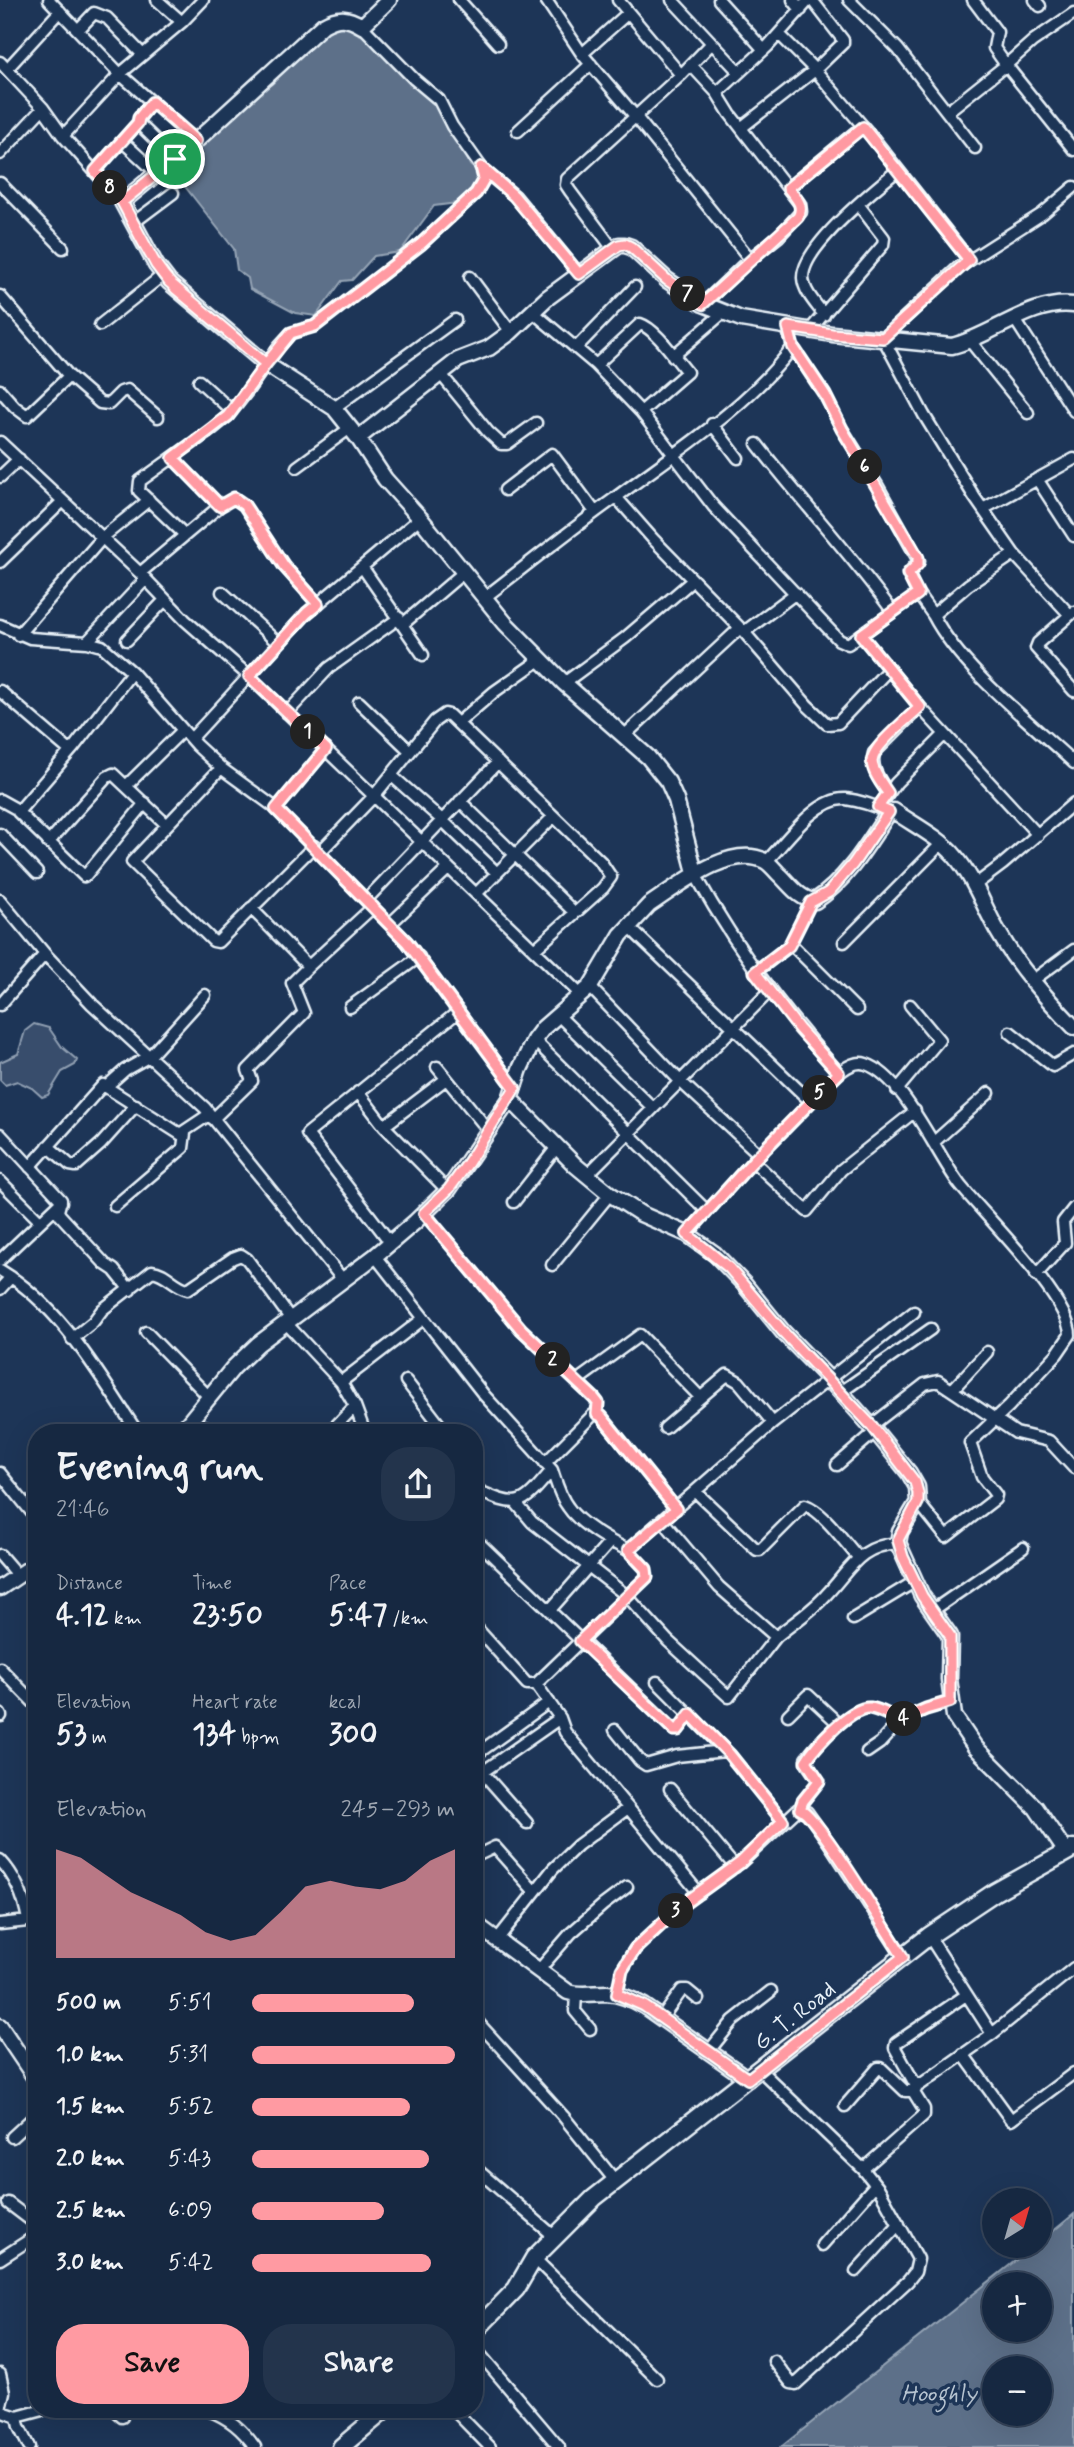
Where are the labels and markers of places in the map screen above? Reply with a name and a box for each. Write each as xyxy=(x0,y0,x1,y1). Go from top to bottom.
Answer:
pin xyxy=(145,129,205,189)
pin: 8 xyxy=(92,170,128,206)
pin: 7 xyxy=(670,276,706,312)
pin: 6 xyxy=(848,449,882,484)
pin: 1 xyxy=(290,714,326,750)
pin: 5 xyxy=(802,1076,838,1110)
pin: 2 xyxy=(536,1342,570,1378)
pin: 4 xyxy=(886,1702,922,1736)
pin: 3 xyxy=(658,1894,694,1928)

